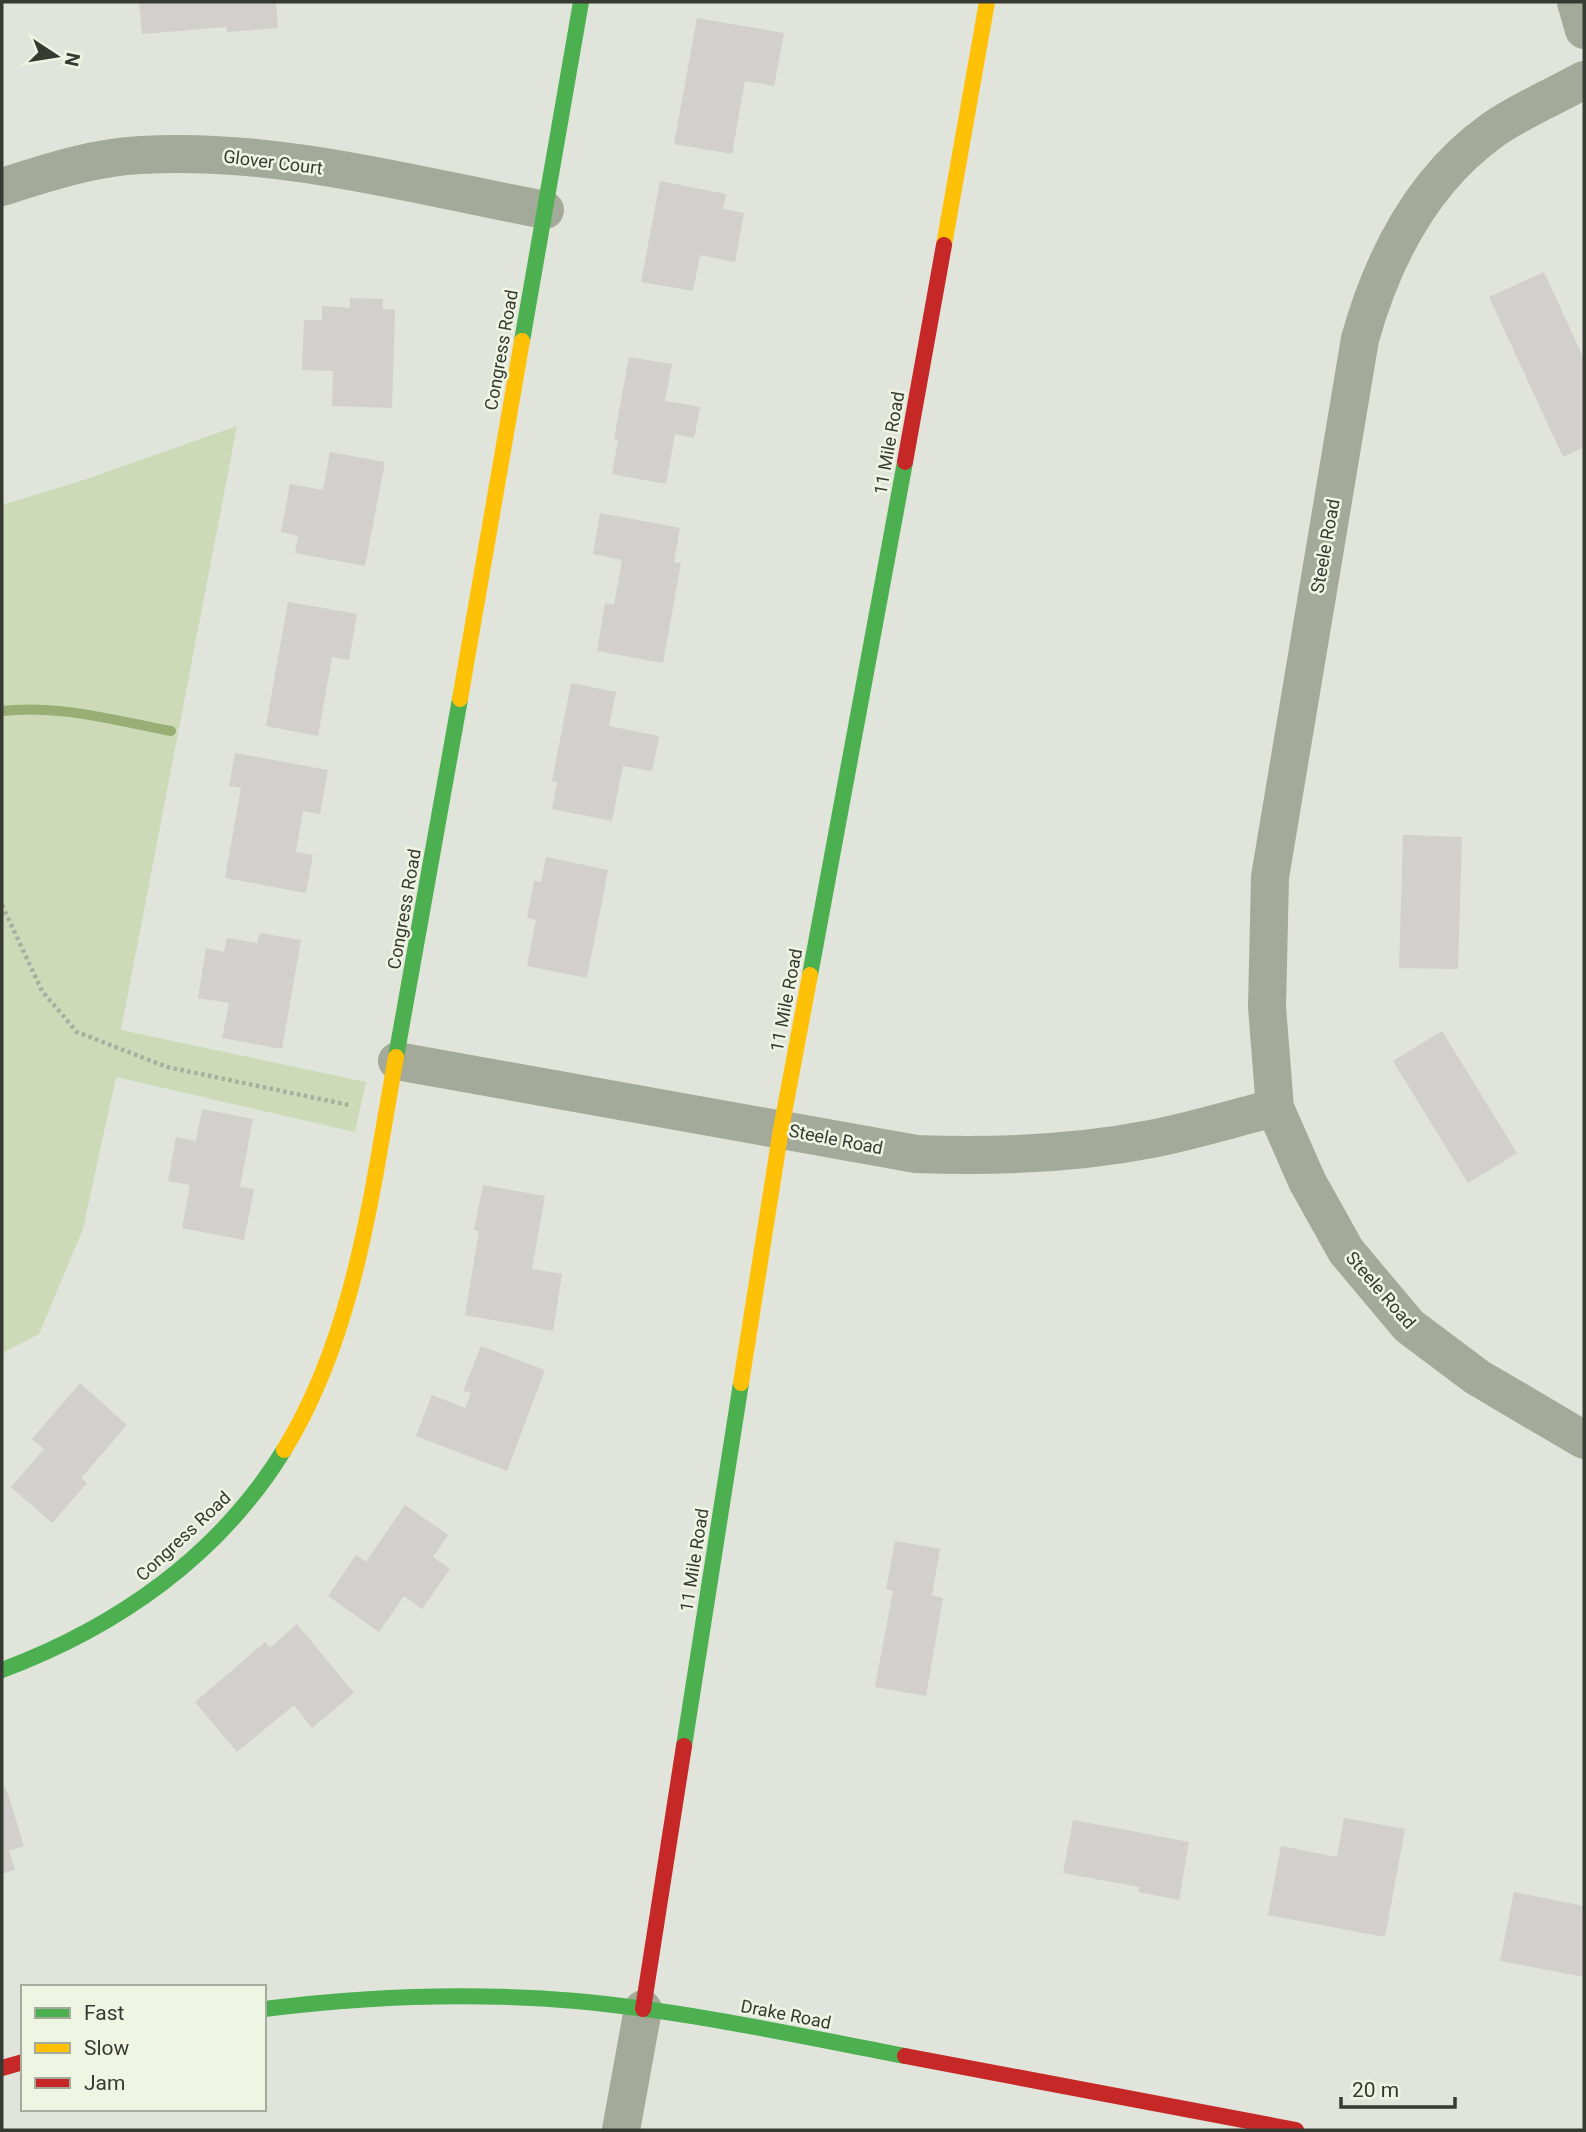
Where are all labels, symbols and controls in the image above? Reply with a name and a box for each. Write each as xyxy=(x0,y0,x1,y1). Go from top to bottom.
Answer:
north arrow xyxy=(21,21,91,91)
text: N xyxy=(59,50,85,68)
street label: Glover Court xyxy=(222,145,324,179)
street label: Congress Road xyxy=(480,288,522,412)
street label: 11 Mile Road xyxy=(870,390,908,496)
street label: Steele Road xyxy=(1306,497,1344,595)
street label: Congress Road xyxy=(383,847,425,971)
street label: 11 Mile Road xyxy=(766,947,806,1053)
street label: Steele Road xyxy=(787,1120,885,1158)
street label: Steele Road xyxy=(1342,1247,1420,1333)
street label: Congress Road xyxy=(131,1487,235,1585)
street label: 11 Mile Road xyxy=(675,1507,713,1613)
legend xyxy=(21,1985,266,2111)
street label: Drake Road xyxy=(739,1995,833,2033)
text: Fast xyxy=(84,2001,125,2025)
text: Slow xyxy=(84,2036,130,2060)
scale bar xyxy=(1341,2066,1455,2110)
text: Jam xyxy=(84,2071,125,2095)
text: 20 m xyxy=(1352,2078,1399,2102)

